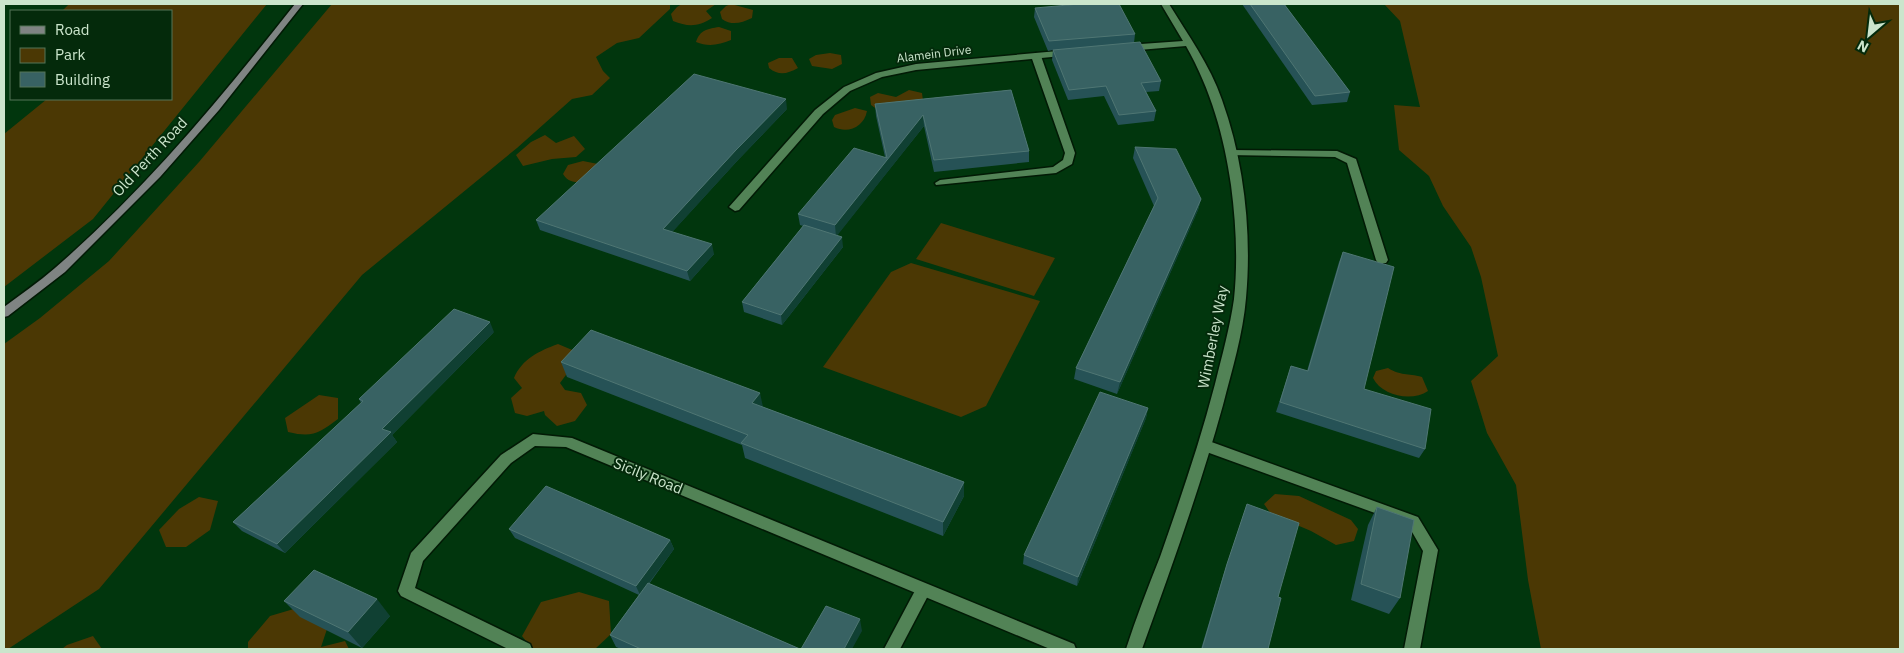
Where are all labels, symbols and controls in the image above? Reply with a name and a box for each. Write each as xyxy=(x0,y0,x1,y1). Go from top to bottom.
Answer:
legend xyxy=(10,10,172,100)
north arrow xyxy=(1844,10,1894,60)
text: Road xyxy=(55,20,90,39)
text: N xyxy=(1854,36,1872,57)
street label: Alamein Drive xyxy=(896,41,972,66)
text: Park xyxy=(55,45,85,64)
text: Building xyxy=(55,70,110,89)
street label: Old Perth Road xyxy=(108,113,191,200)
street label: Wimberley Way xyxy=(1193,283,1232,390)
street label: Sicily Road xyxy=(611,453,686,498)

